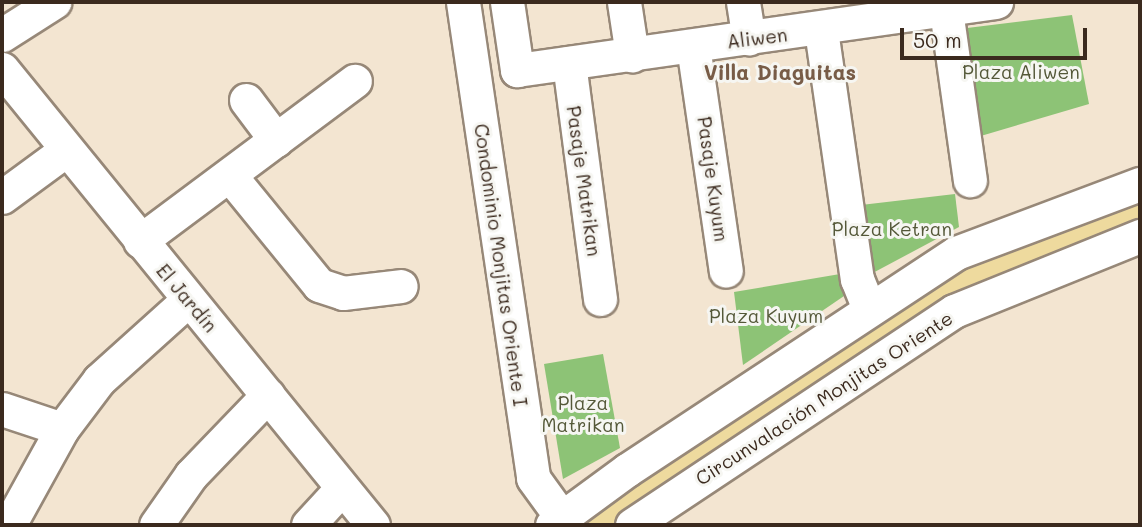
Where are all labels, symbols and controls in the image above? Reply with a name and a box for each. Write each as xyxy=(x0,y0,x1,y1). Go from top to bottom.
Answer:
scale bar xyxy=(904,14,1091,58)
street label: Aliwen xyxy=(725,23,789,53)
text: 50 m xyxy=(913,26,962,53)
district label: Villa Diaguitas xyxy=(704,59,856,85)
park label: Plaza Aliwen xyxy=(962,61,1080,83)
street label: Pasaje Matrikan xyxy=(562,104,606,258)
street label: Pasaje Kuyum xyxy=(693,115,733,243)
street label: Condominio Monjitas Oriente I xyxy=(470,122,532,408)
park label: Plaza Ketran xyxy=(832,218,952,240)
street label: El Jardín xyxy=(152,259,222,337)
park label: Plaza Kuyum xyxy=(709,305,823,327)
street label: Circunvalación Monjitas Oriente xyxy=(691,306,957,490)
park label: Plaza Matrikan xyxy=(541,392,625,436)

